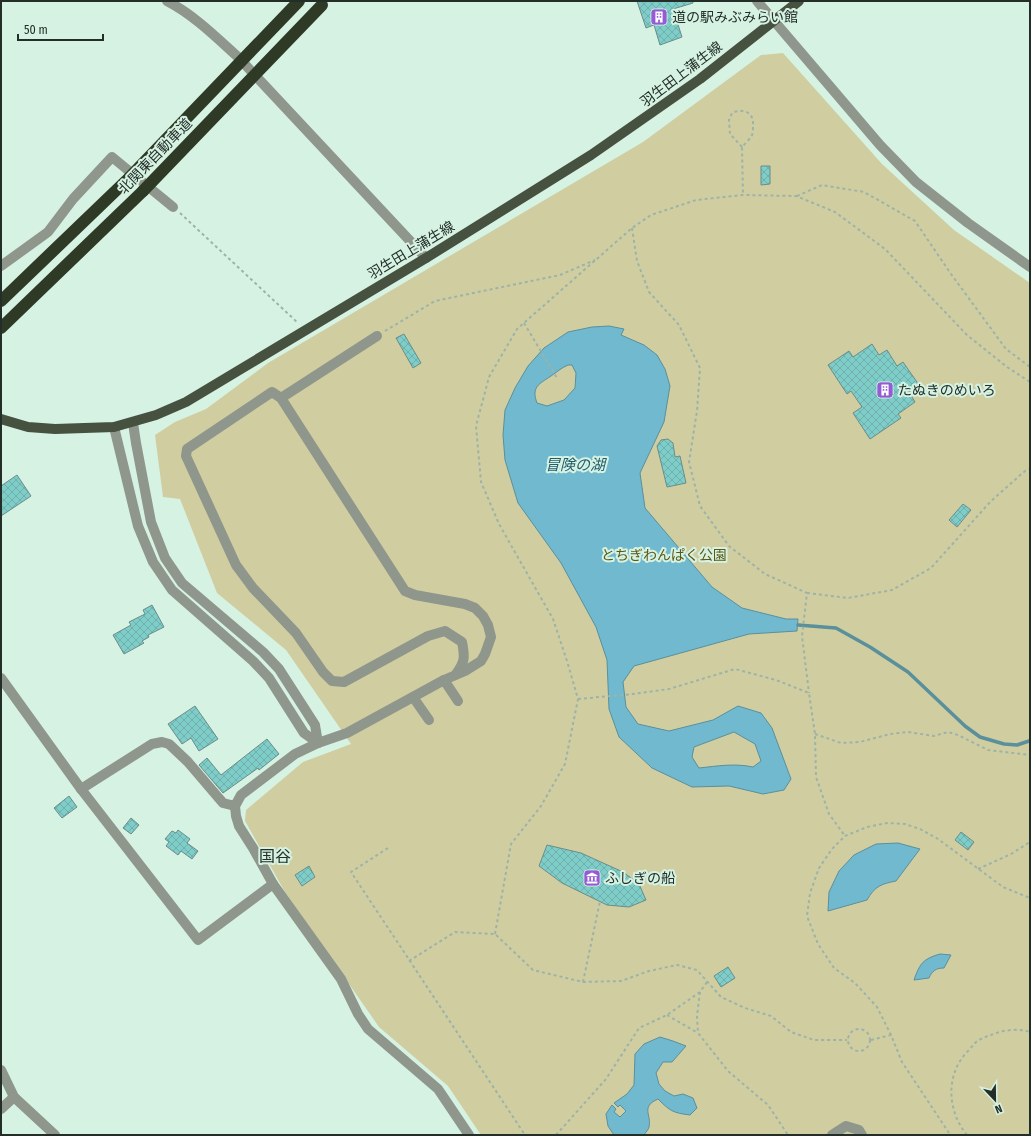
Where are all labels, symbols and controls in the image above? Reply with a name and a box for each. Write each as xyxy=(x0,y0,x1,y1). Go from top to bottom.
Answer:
building icon: 道の駅みぶみらい館 xyxy=(649,7,669,27)
place label: 道の駅みぶみらい館 xyxy=(672,9,798,26)
scale bar xyxy=(18,16,103,42)
text: 50 m xyxy=(24,23,48,37)
street label: 羽生田上蒲生線 xyxy=(637,38,726,111)
street label: 北関東自動車道 xyxy=(115,115,196,197)
street label: 羽生田上蒲生線 xyxy=(365,218,458,283)
building icon: たぬきのめいろ xyxy=(875,380,895,400)
place label: たぬきのめいろ xyxy=(898,382,996,399)
water label: 冒険の湖 xyxy=(545,456,607,474)
park label: とちぎわんぱく公園 xyxy=(601,547,727,564)
district label: 国谷 xyxy=(259,847,291,866)
museum icon: ふしぎの船 xyxy=(582,868,602,888)
place label: ふしぎの船 xyxy=(605,870,675,887)
north arrow xyxy=(975,1080,1015,1120)
text: N xyxy=(993,1102,1004,1116)

